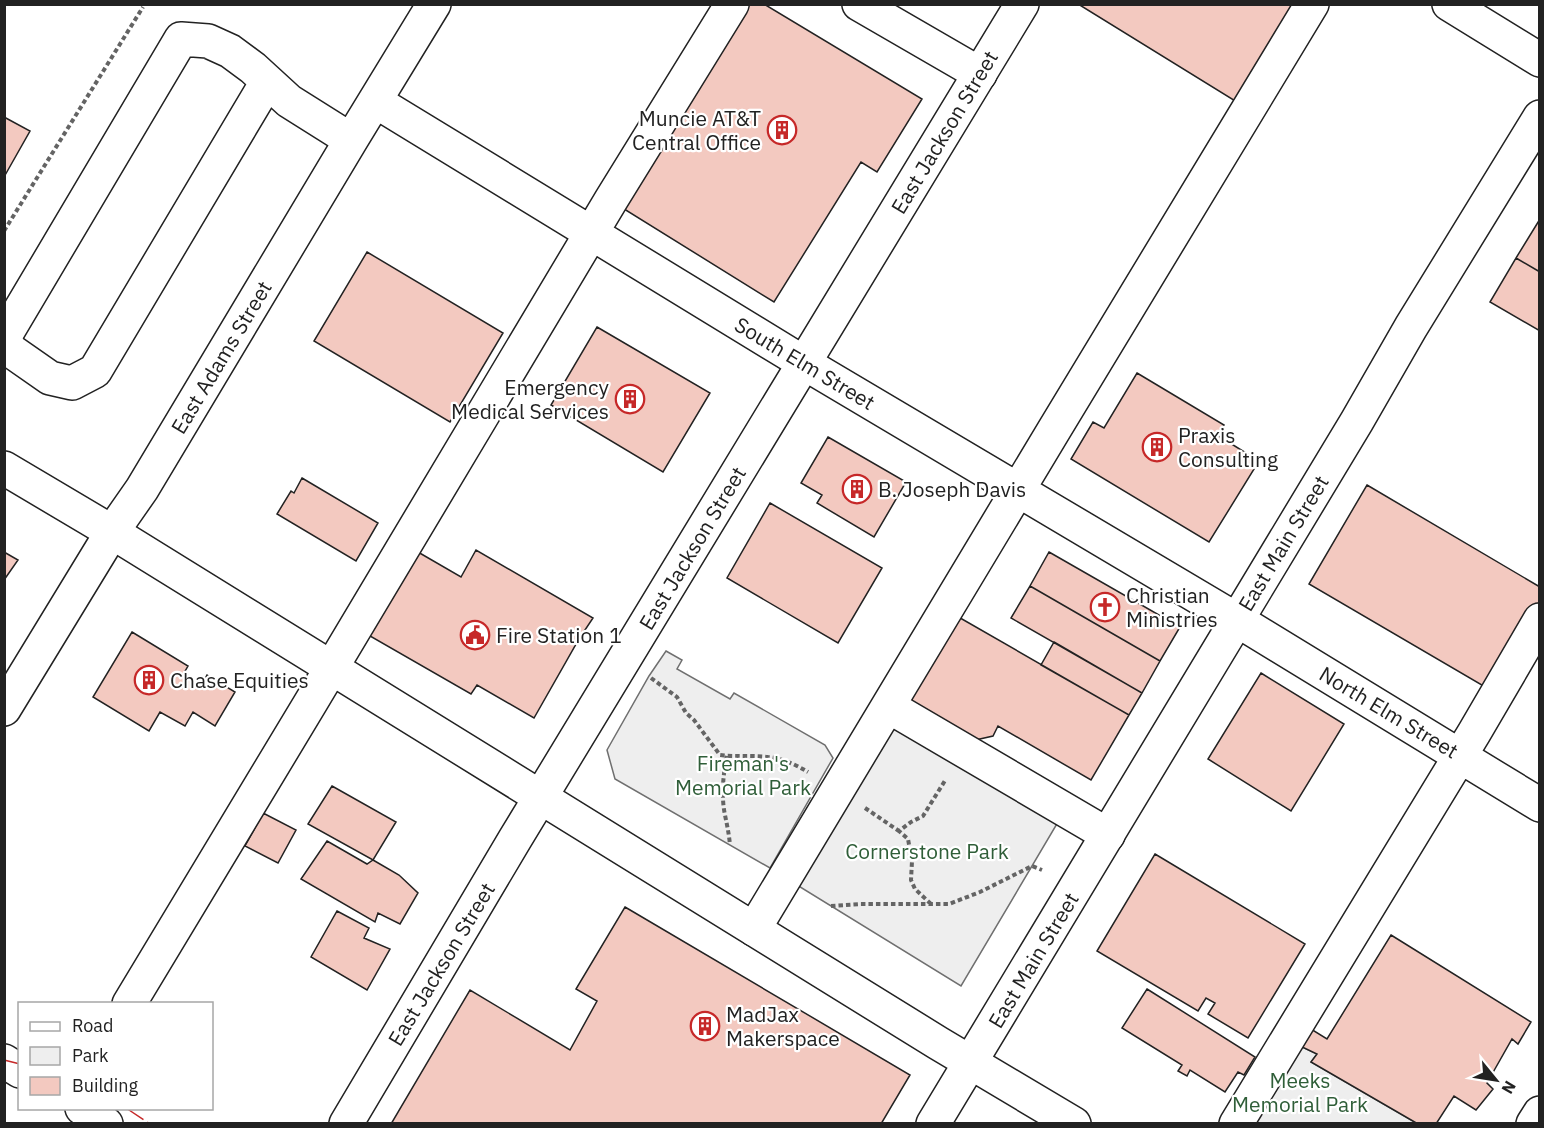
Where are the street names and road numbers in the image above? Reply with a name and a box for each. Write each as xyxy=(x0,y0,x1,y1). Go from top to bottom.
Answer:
street label: East Jackson Street xyxy=(884,45,1004,219)
street label: East Adams Street xyxy=(164,275,278,439)
street label: South Elm Street xyxy=(730,310,880,416)
street label: East Jackson Street xyxy=(632,461,752,635)
street label: East Main Street xyxy=(1231,470,1335,616)
street label: North Elm Street xyxy=(1314,659,1464,765)
street label: East Jackson Street xyxy=(381,877,501,1051)
street label: East Main Street xyxy=(981,887,1085,1033)

